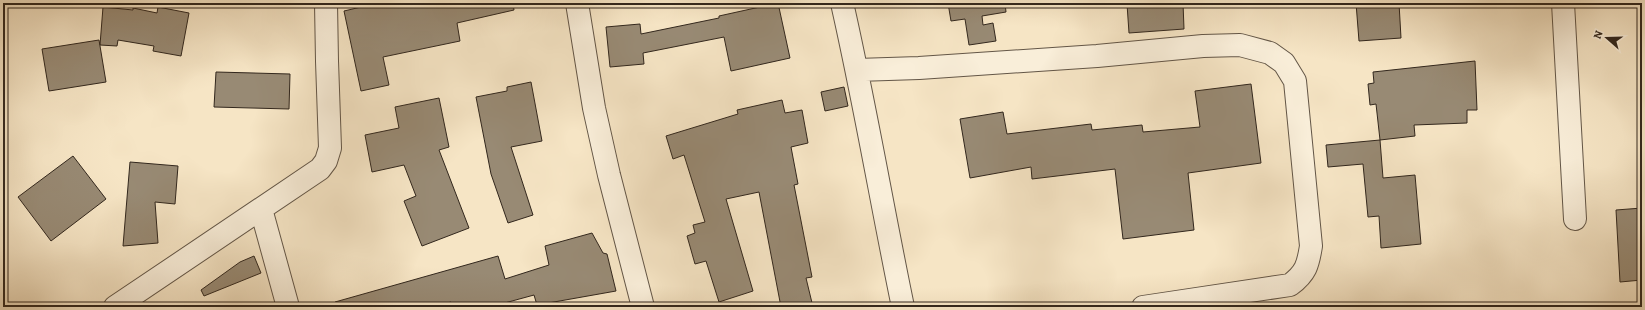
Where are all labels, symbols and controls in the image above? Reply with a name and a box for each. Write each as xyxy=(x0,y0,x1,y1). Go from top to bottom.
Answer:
north arrow xyxy=(1587,18,1627,58)
text: N xyxy=(1590,28,1606,41)

